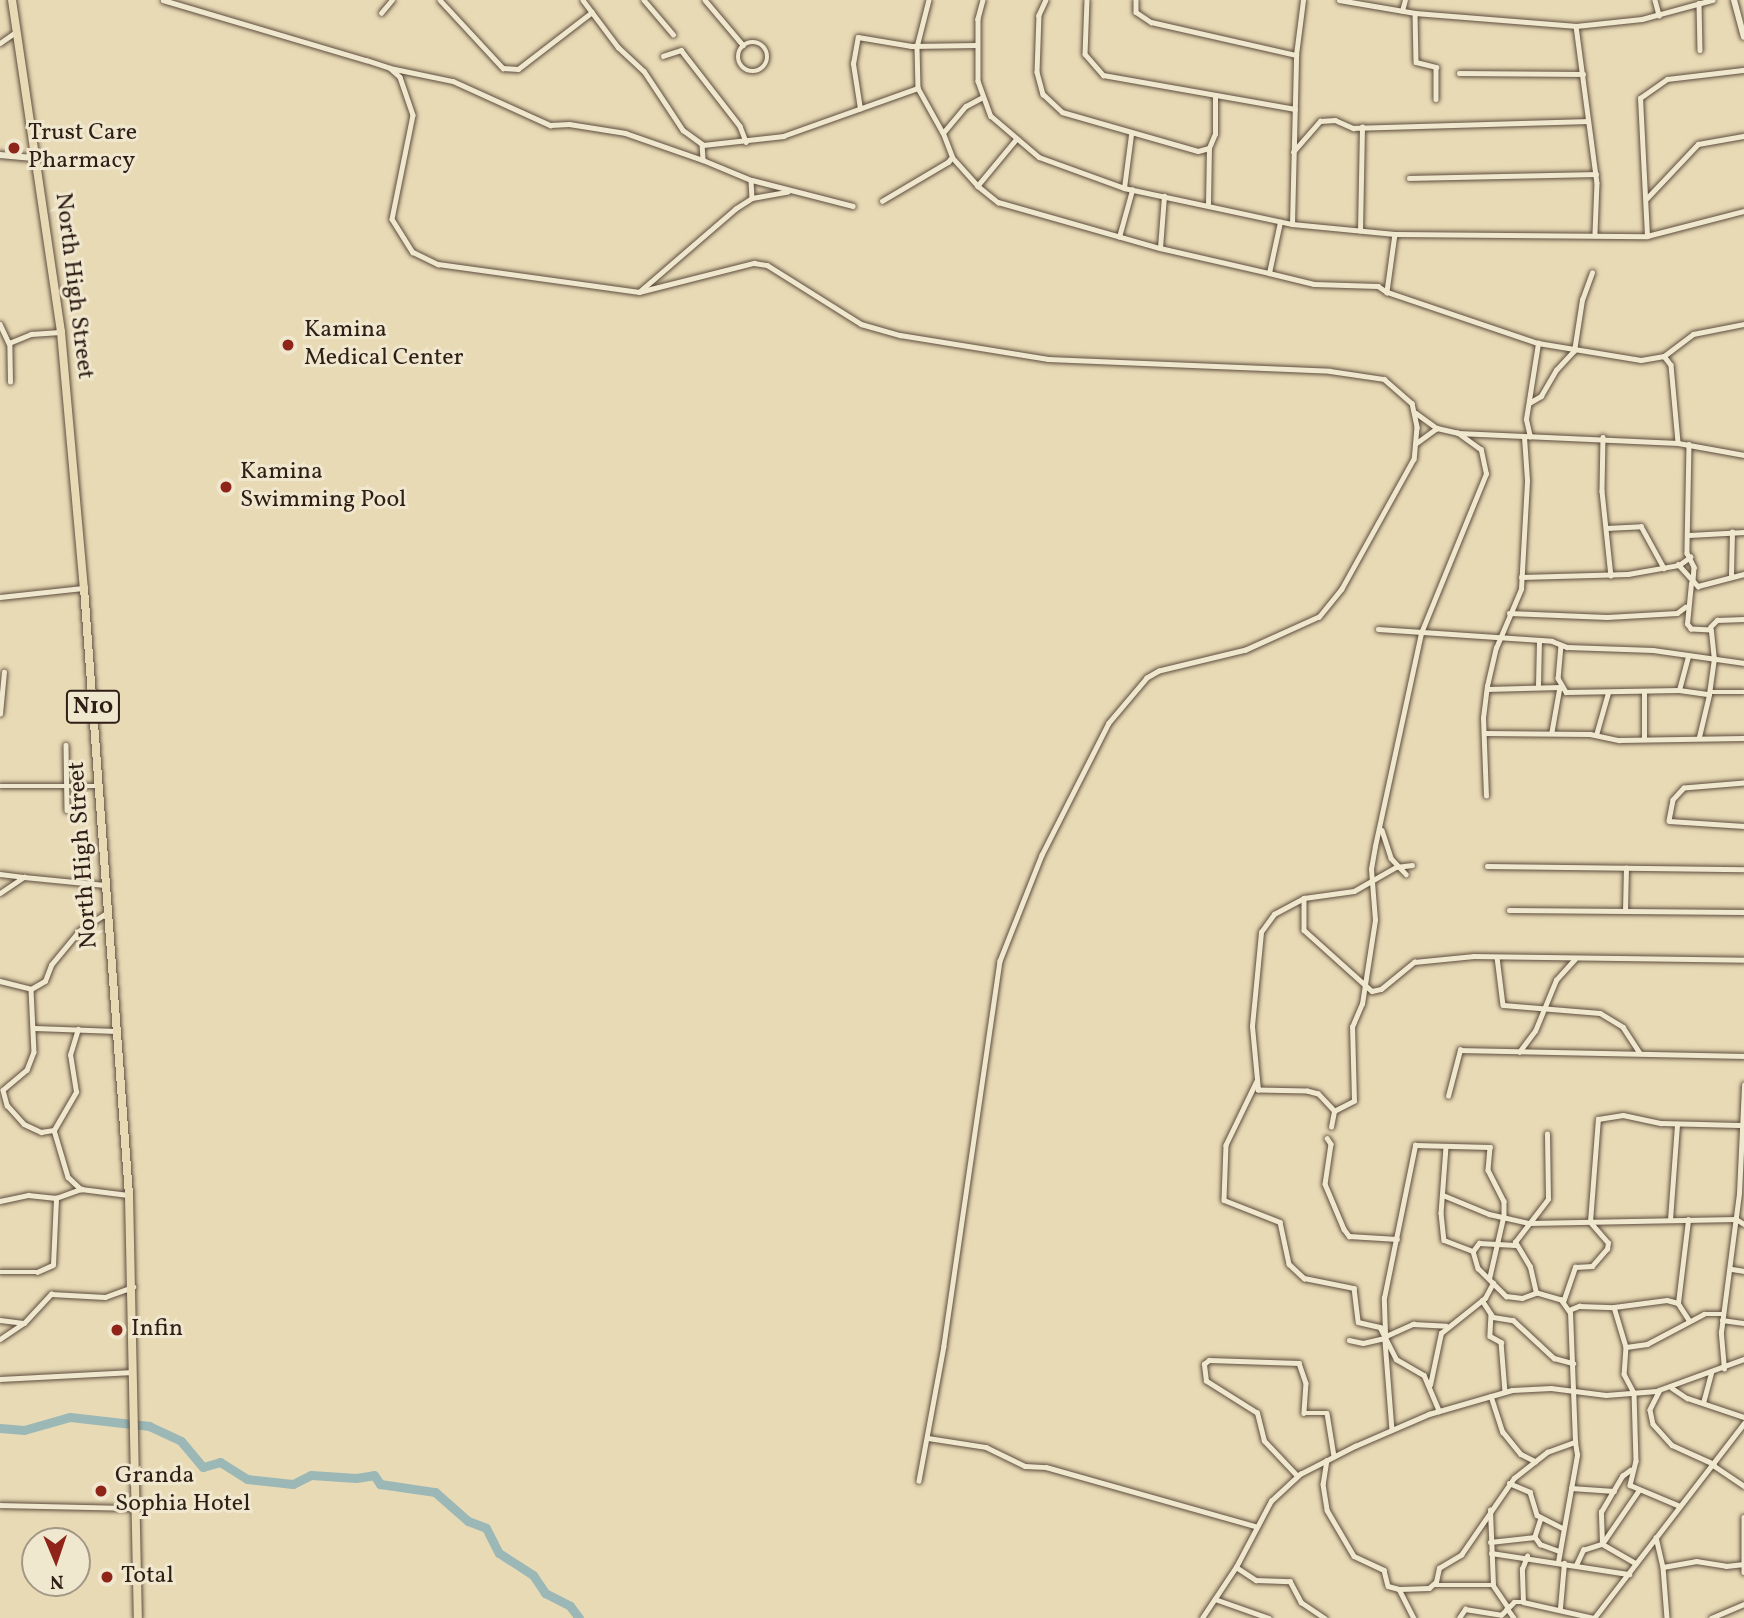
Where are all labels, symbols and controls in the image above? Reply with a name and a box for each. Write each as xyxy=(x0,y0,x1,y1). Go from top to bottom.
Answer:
place label: Trust Care Pharmacy xyxy=(28,120,137,176)
marker: Trust Care Pharmacy xyxy=(6,140,22,156)
street label: North High Street xyxy=(47,191,99,381)
place label: Kamina Medical Center xyxy=(304,317,464,373)
marker: Kamina Medical Center xyxy=(278,335,298,355)
place label: Kamina Swimming Pool xyxy=(240,459,406,515)
marker: Kamina Swimming Pool xyxy=(218,479,234,495)
road number: N10 xyxy=(65,688,121,726)
street label: North High Street xyxy=(63,760,105,950)
place label: Infin xyxy=(131,1316,183,1344)
marker: Infin xyxy=(109,1322,125,1338)
place label: Granda Sophia Hotel xyxy=(115,1463,250,1519)
marker: Granda Sophia Hotel xyxy=(93,1483,109,1499)
north arrow xyxy=(21,1527,91,1597)
place label: Total xyxy=(121,1563,174,1591)
text: N xyxy=(49,1568,64,1594)
marker: Total xyxy=(99,1569,115,1585)

